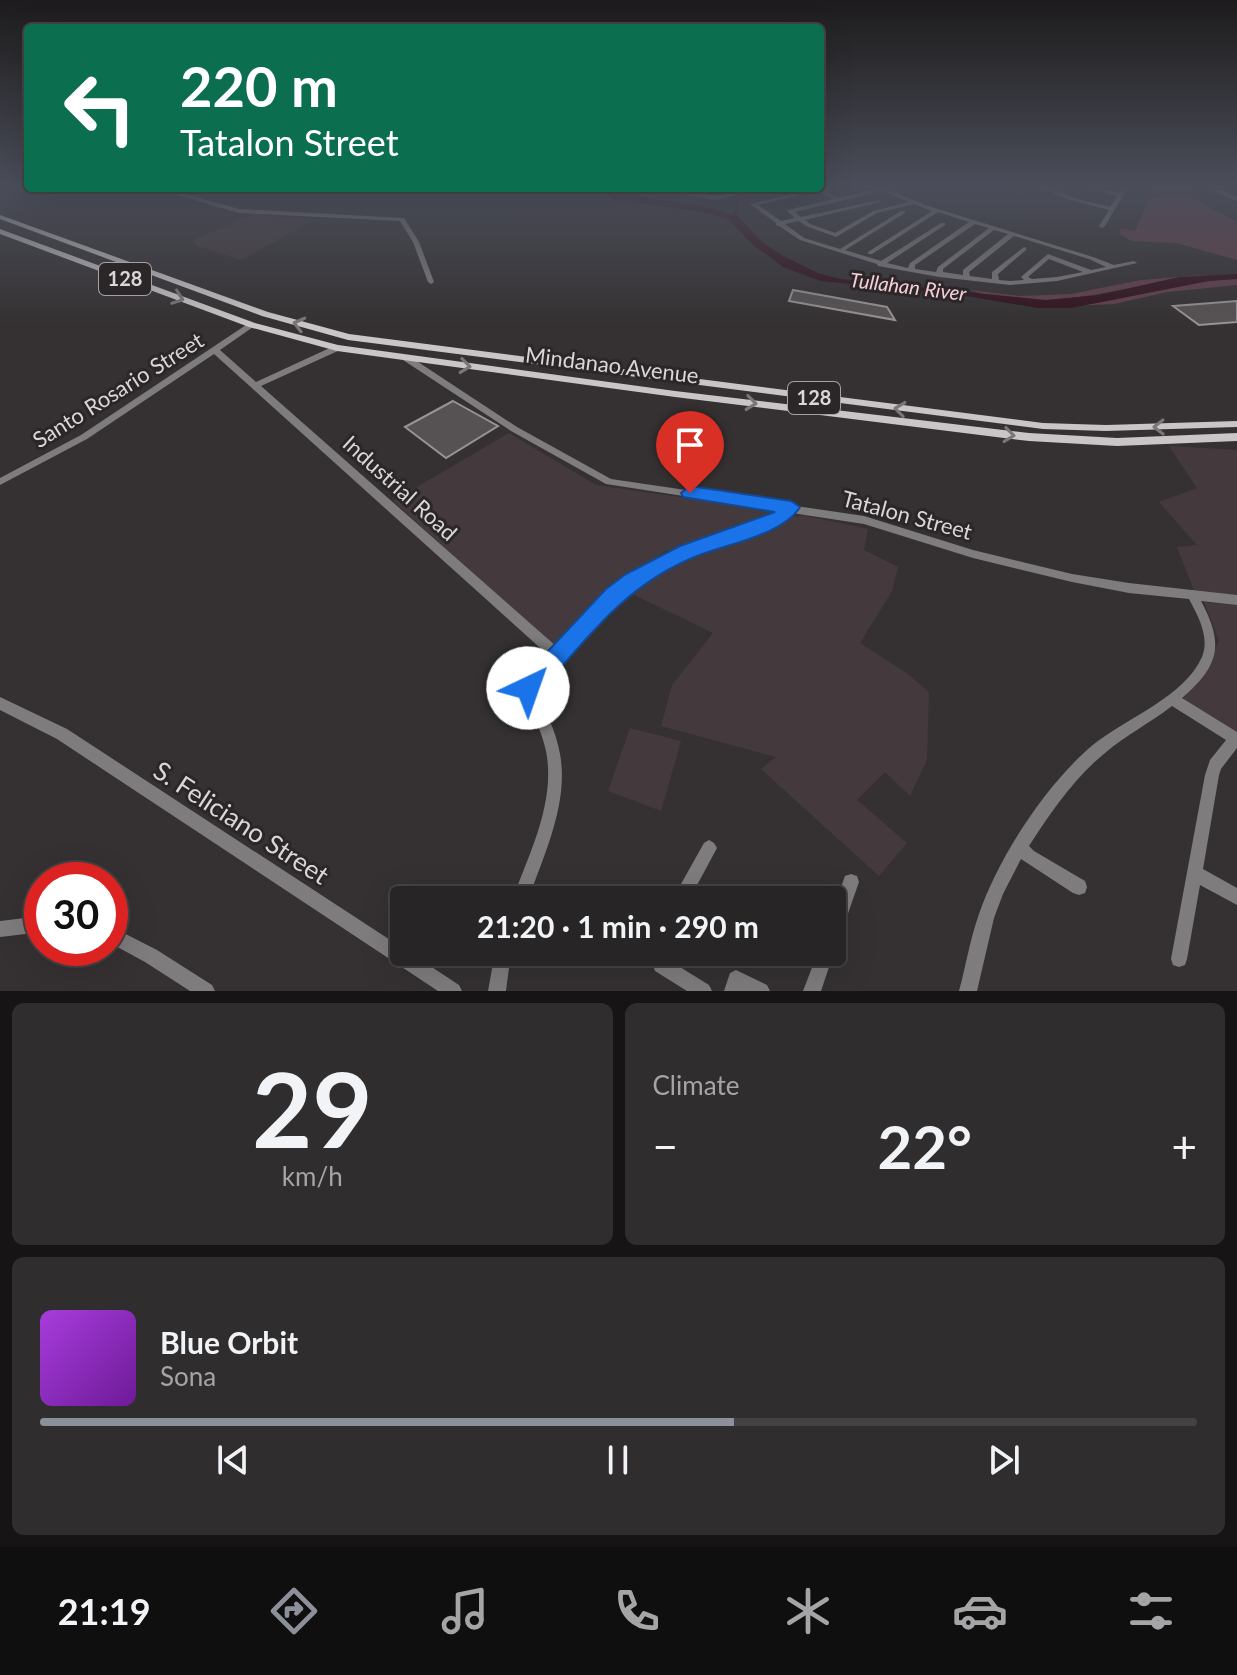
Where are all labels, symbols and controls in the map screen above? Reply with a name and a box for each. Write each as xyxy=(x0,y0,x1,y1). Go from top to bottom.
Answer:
text: 220 m xyxy=(180,52,338,119)
icon: left xyxy=(48,56,152,160)
text: Tatalon Street xyxy=(180,120,399,164)
road number: 128 xyxy=(99,263,151,295)
water label: Tullahan River xyxy=(849,267,969,305)
one-way arrow xyxy=(170,288,184,305)
one-way arrow xyxy=(292,316,306,333)
street label: Santo Rosario Street xyxy=(27,326,208,453)
street label: Mindanao Avenue xyxy=(524,340,700,389)
one-way arrow xyxy=(459,357,472,374)
road number: 128 xyxy=(788,382,840,414)
one-way arrow xyxy=(745,395,758,412)
one-way arrow xyxy=(893,401,907,418)
pin xyxy=(656,411,724,493)
one-way arrow xyxy=(1152,418,1165,435)
icon: arrive xyxy=(668,423,712,467)
one-way arrow xyxy=(1003,426,1016,443)
street label: Industrial Road xyxy=(338,429,463,546)
street label: Tatalon Street xyxy=(839,484,975,545)
position arrow xyxy=(486,646,570,730)
street label: S. Feliciano Street xyxy=(148,754,336,891)
speed limit sign: 30 xyxy=(24,862,128,966)
text: 21:20 · 1 min · 290 m xyxy=(477,908,759,944)
text: 29 xyxy=(252,1045,373,1170)
text: Climate xyxy=(653,1069,739,1101)
text: 22° xyxy=(877,1110,972,1182)
text: − xyxy=(653,1120,678,1172)
text: + xyxy=(1171,1120,1197,1172)
text: km/h xyxy=(282,1160,343,1192)
text: Blue Orbit xyxy=(160,1324,298,1360)
text: Sona xyxy=(160,1360,216,1392)
icon: previous xyxy=(211,1438,255,1482)
icon: pause xyxy=(596,1438,640,1482)
icon: next xyxy=(982,1438,1026,1482)
icon: directions xyxy=(266,1583,322,1639)
icon: music xyxy=(437,1583,493,1639)
icon: phone xyxy=(609,1583,665,1639)
icon: climate xyxy=(780,1583,836,1639)
icon: car xyxy=(952,1583,1008,1639)
icon: filters xyxy=(1123,1583,1179,1639)
text: 21:19 xyxy=(58,1589,151,1633)

